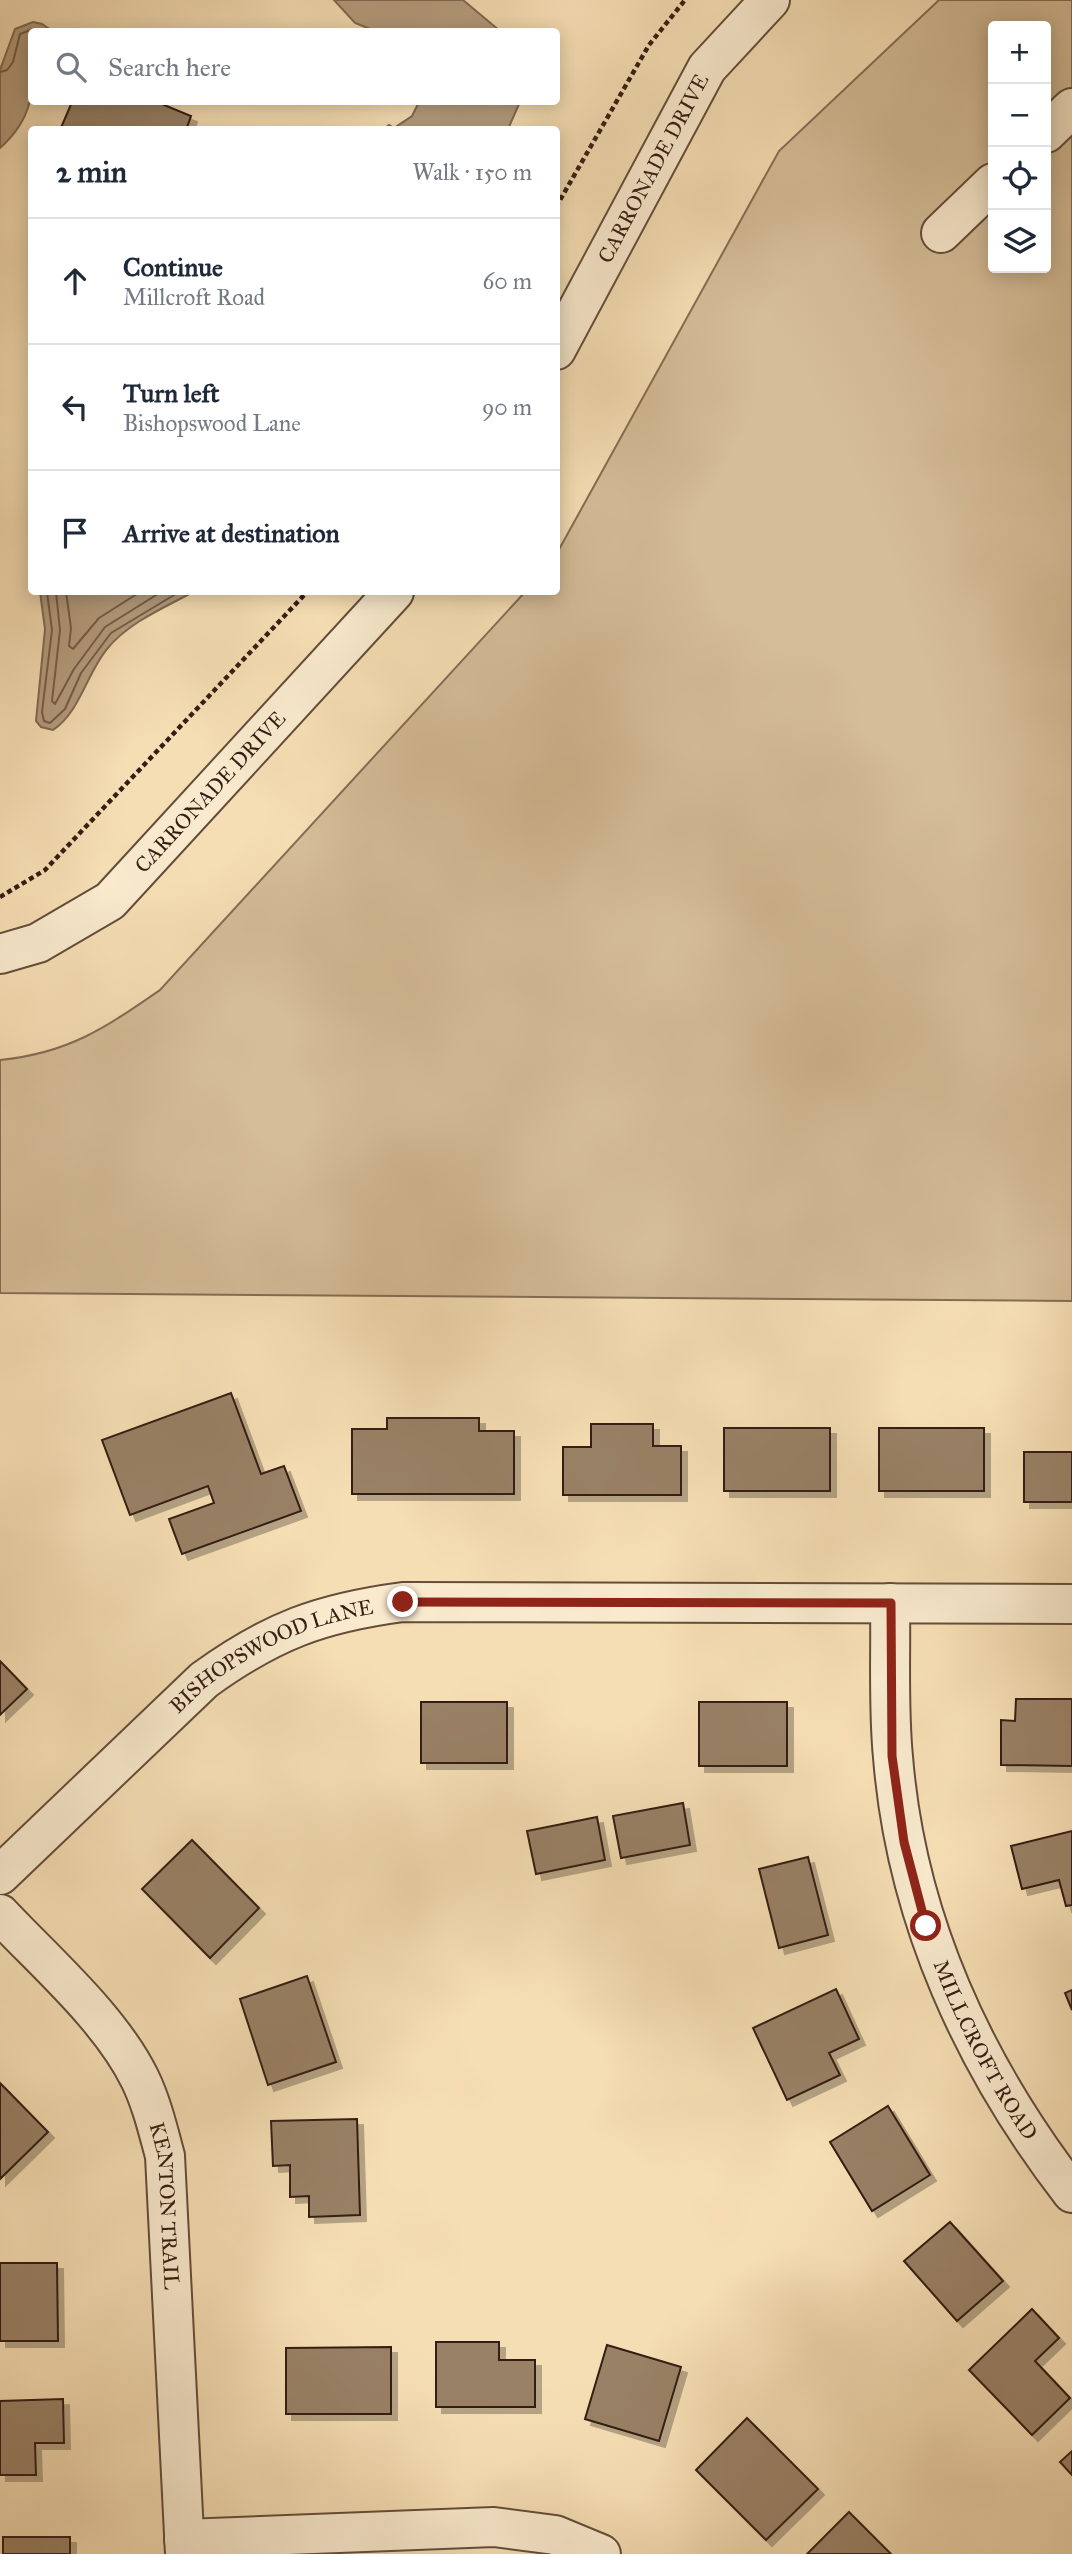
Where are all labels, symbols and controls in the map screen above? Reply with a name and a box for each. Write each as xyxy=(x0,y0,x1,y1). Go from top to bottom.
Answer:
map controls xyxy=(988,21,1051,273)
button: + xyxy=(988,21,1051,84)
search box xyxy=(28,28,560,105)
icon: search xyxy=(52,48,90,86)
text: Search here xyxy=(108,51,231,83)
street label: CARRONADE DRIVE xyxy=(592,69,714,267)
button: − xyxy=(988,84,1051,147)
button: locate xyxy=(988,147,1051,210)
text: 2 min xyxy=(56,154,127,190)
text: Walk · 150 m xyxy=(412,158,532,186)
button: layers xyxy=(988,210,1051,273)
text: Continue xyxy=(123,251,223,283)
icon: ahead xyxy=(56,262,94,300)
text: 60 m xyxy=(483,267,532,295)
text: Millcroft Road xyxy=(123,283,265,311)
text: Turn left xyxy=(123,377,219,409)
icon: left xyxy=(56,388,94,426)
text: 90 m xyxy=(482,393,532,421)
text: Bishopswood Lane xyxy=(123,409,301,437)
icon: arrive xyxy=(56,514,94,552)
text: Arrive at destination xyxy=(123,517,340,549)
street label: CARRONADE DRIVE xyxy=(129,706,291,878)
route end xyxy=(387,1586,418,1617)
street label: BISHOPSWOOD LANE xyxy=(164,1594,375,1719)
route start xyxy=(910,1910,941,1941)
street label: MILLCROFT ROAD xyxy=(928,1956,1043,2145)
street label: KENTON TRAIL xyxy=(144,2119,185,2291)

